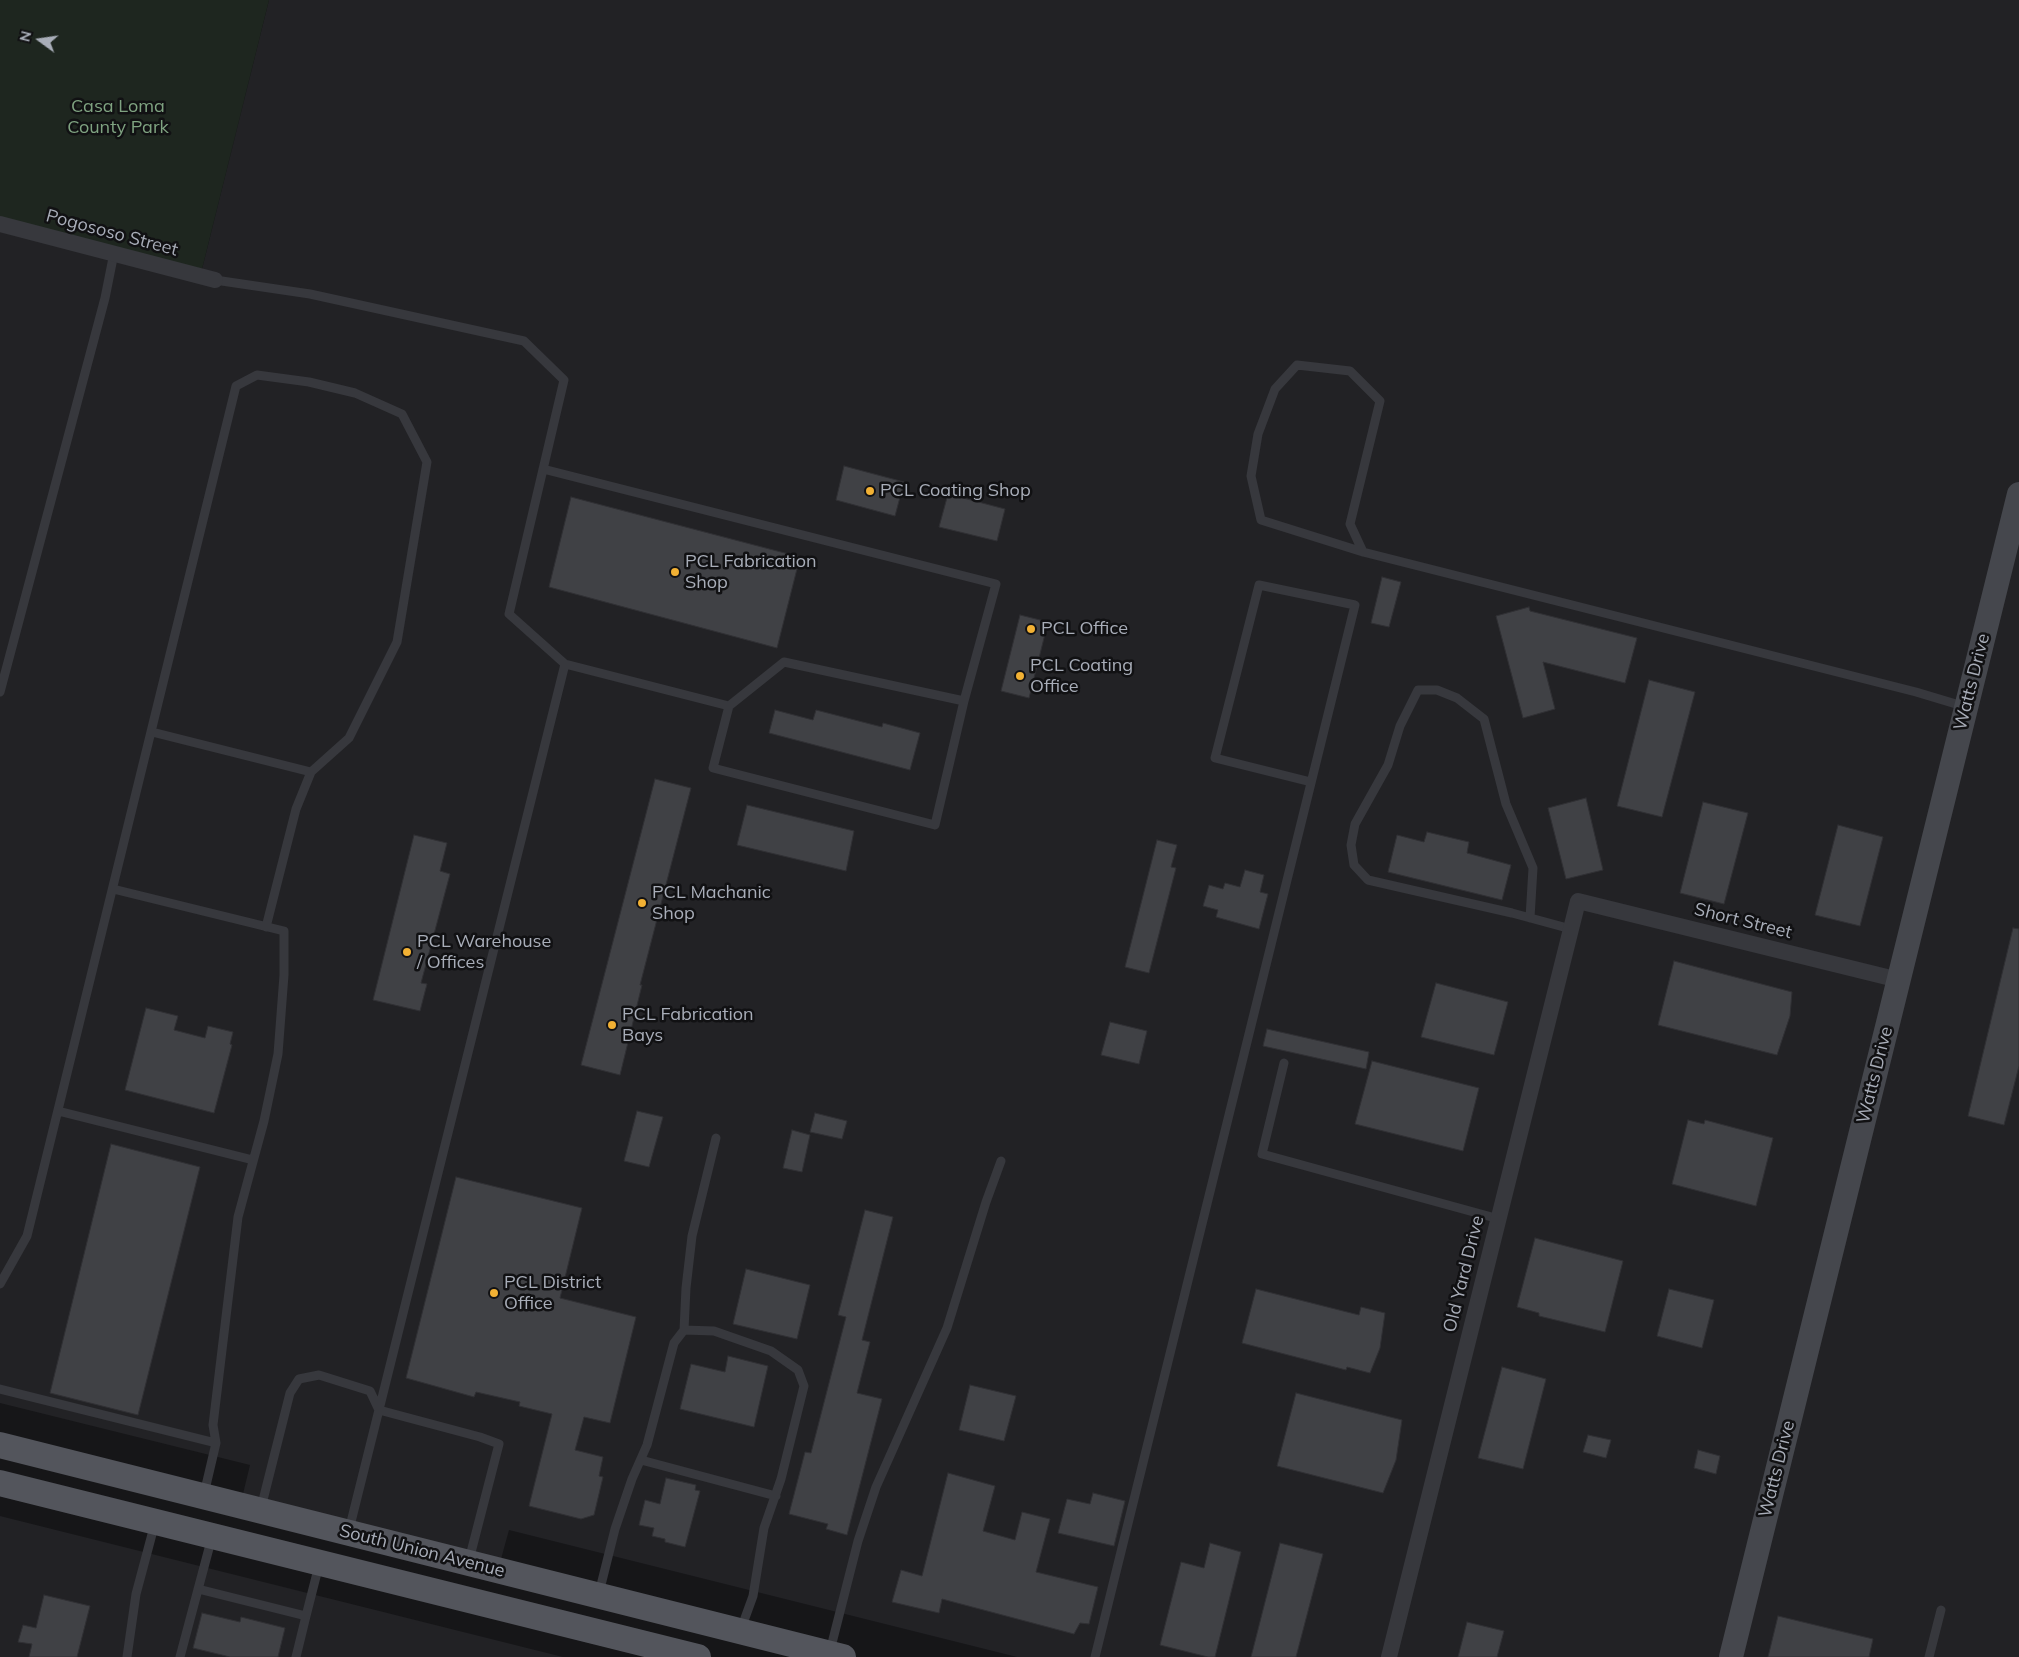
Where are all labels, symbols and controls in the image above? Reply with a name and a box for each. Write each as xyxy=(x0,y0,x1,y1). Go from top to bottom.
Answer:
north arrow xyxy=(15,15,65,65)
text: N xyxy=(15,29,35,44)
park label: Casa Loma County Park xyxy=(67,96,169,138)
street label: Pogososo Street xyxy=(44,205,180,261)
place label: PCL Coating Shop xyxy=(880,480,1031,502)
marker: PCL Coating Shop xyxy=(864,485,876,497)
place label: PCL Fabrication Shop xyxy=(685,551,817,594)
marker: PCL Fabrication Shop xyxy=(669,566,681,578)
place label: PCL Office xyxy=(1041,618,1128,640)
marker: PCL Office xyxy=(1025,623,1037,635)
street label: Watts Drive xyxy=(1950,631,1994,733)
place label: PCL Coating Office xyxy=(1030,655,1133,698)
marker: PCL Coating Office xyxy=(1014,670,1026,682)
place label: PCL Machanic Shop xyxy=(652,882,771,924)
marker: PCL Machanic Shop xyxy=(636,897,648,909)
street label: Short Street xyxy=(1692,898,1794,944)
place label: PCL Warehouse / Offices xyxy=(417,931,551,974)
marker: PCL Warehouse / Offices xyxy=(401,946,413,958)
place label: PCL Fabrication Bays xyxy=(622,1004,754,1046)
marker: PCL Fabrication Bays xyxy=(606,1019,618,1031)
street label: Watts Drive xyxy=(1853,1024,1897,1126)
street label: Old Yard Drive xyxy=(1439,1213,1489,1335)
place label: PCL District Office xyxy=(504,1272,601,1315)
marker: PCL District Office xyxy=(488,1287,500,1299)
street label: Watts Drive xyxy=(1755,1418,1799,1520)
street label: South Union Avenue xyxy=(337,1520,507,1582)

